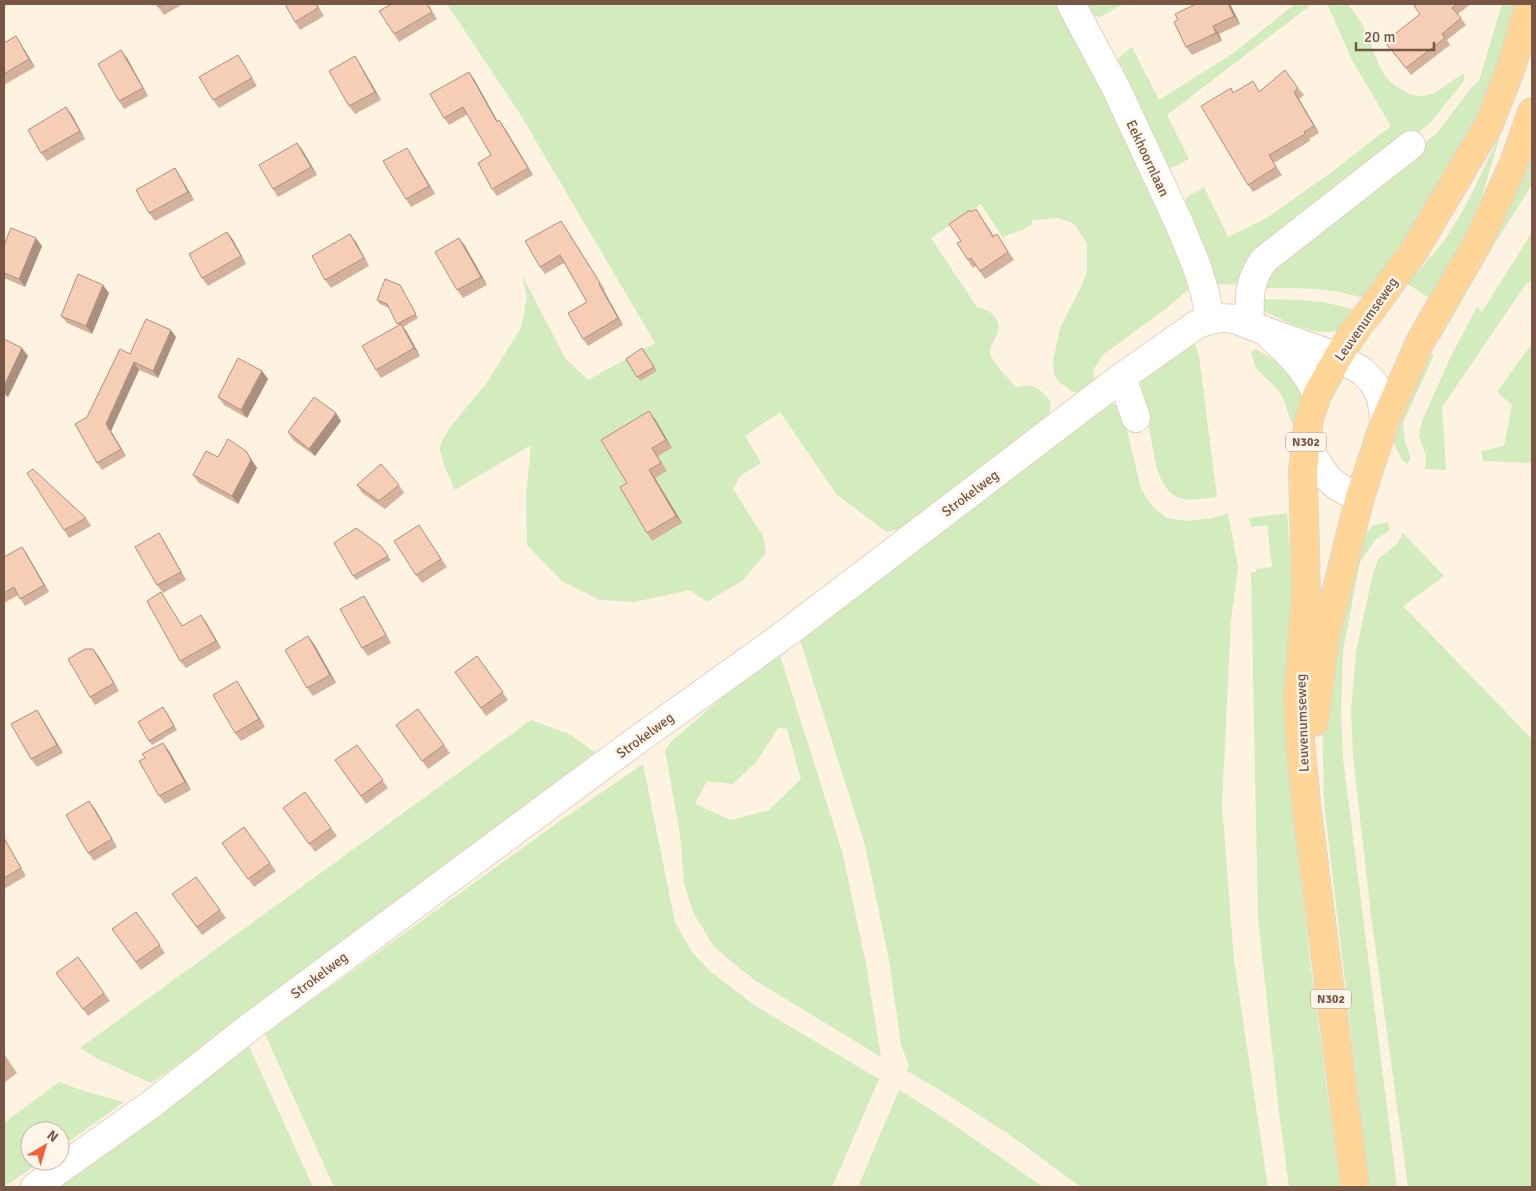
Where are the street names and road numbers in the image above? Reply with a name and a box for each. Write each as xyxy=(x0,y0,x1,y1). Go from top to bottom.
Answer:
street label: Eekhoornlaan xyxy=(1122,117,1173,199)
street label: Leuvenumseweg xyxy=(1331,274,1402,365)
road number: N302 xyxy=(1286,432,1326,452)
street label: Strokelweg xyxy=(938,466,1002,520)
street label: Leuvenumseweg xyxy=(1292,673,1313,773)
street label: Strokelweg xyxy=(613,709,677,762)
street label: Strokelweg xyxy=(287,948,351,1002)
road number: N302 xyxy=(1311,990,1351,1009)

